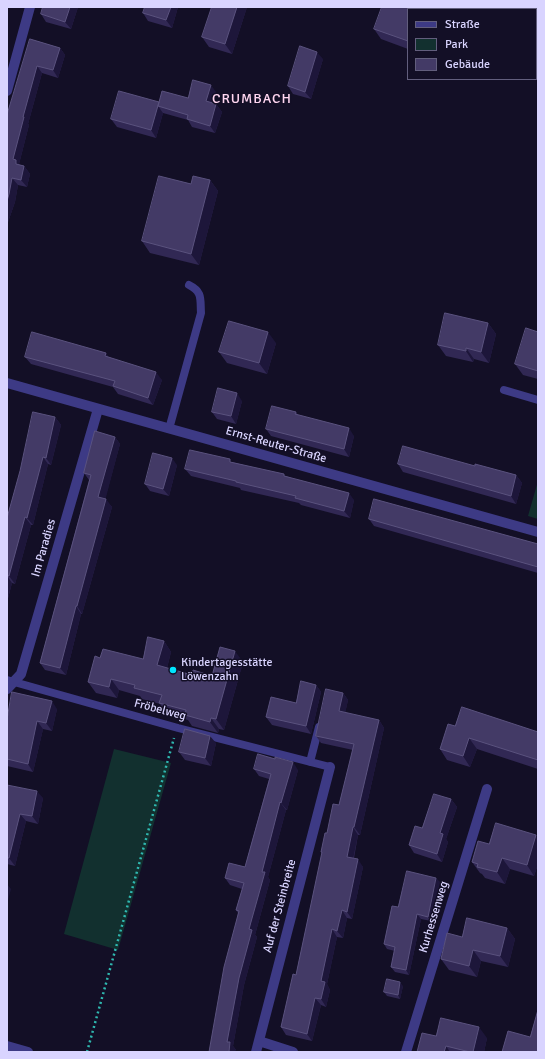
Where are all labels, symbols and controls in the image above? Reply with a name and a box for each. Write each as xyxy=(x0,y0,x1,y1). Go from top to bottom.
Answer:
legend xyxy=(407,8,537,80)
text: Straße xyxy=(445,17,480,32)
text: Park xyxy=(445,37,468,52)
text: Gebäude xyxy=(445,57,490,72)
district label: CRUMBACH xyxy=(212,91,292,107)
street label: Ernst-Reuter-Straße xyxy=(224,424,328,466)
street label: Im Paradies xyxy=(29,517,59,579)
place label: Kindertagesstätte Löwenzahn xyxy=(181,656,273,684)
marker: Kindertagesstätte Löwenzahn xyxy=(168,665,178,675)
street label: Fröbelweg xyxy=(133,696,187,724)
street label: Auf der Steinbreite xyxy=(261,858,299,954)
street label: Kurhessenweg xyxy=(416,879,452,955)

